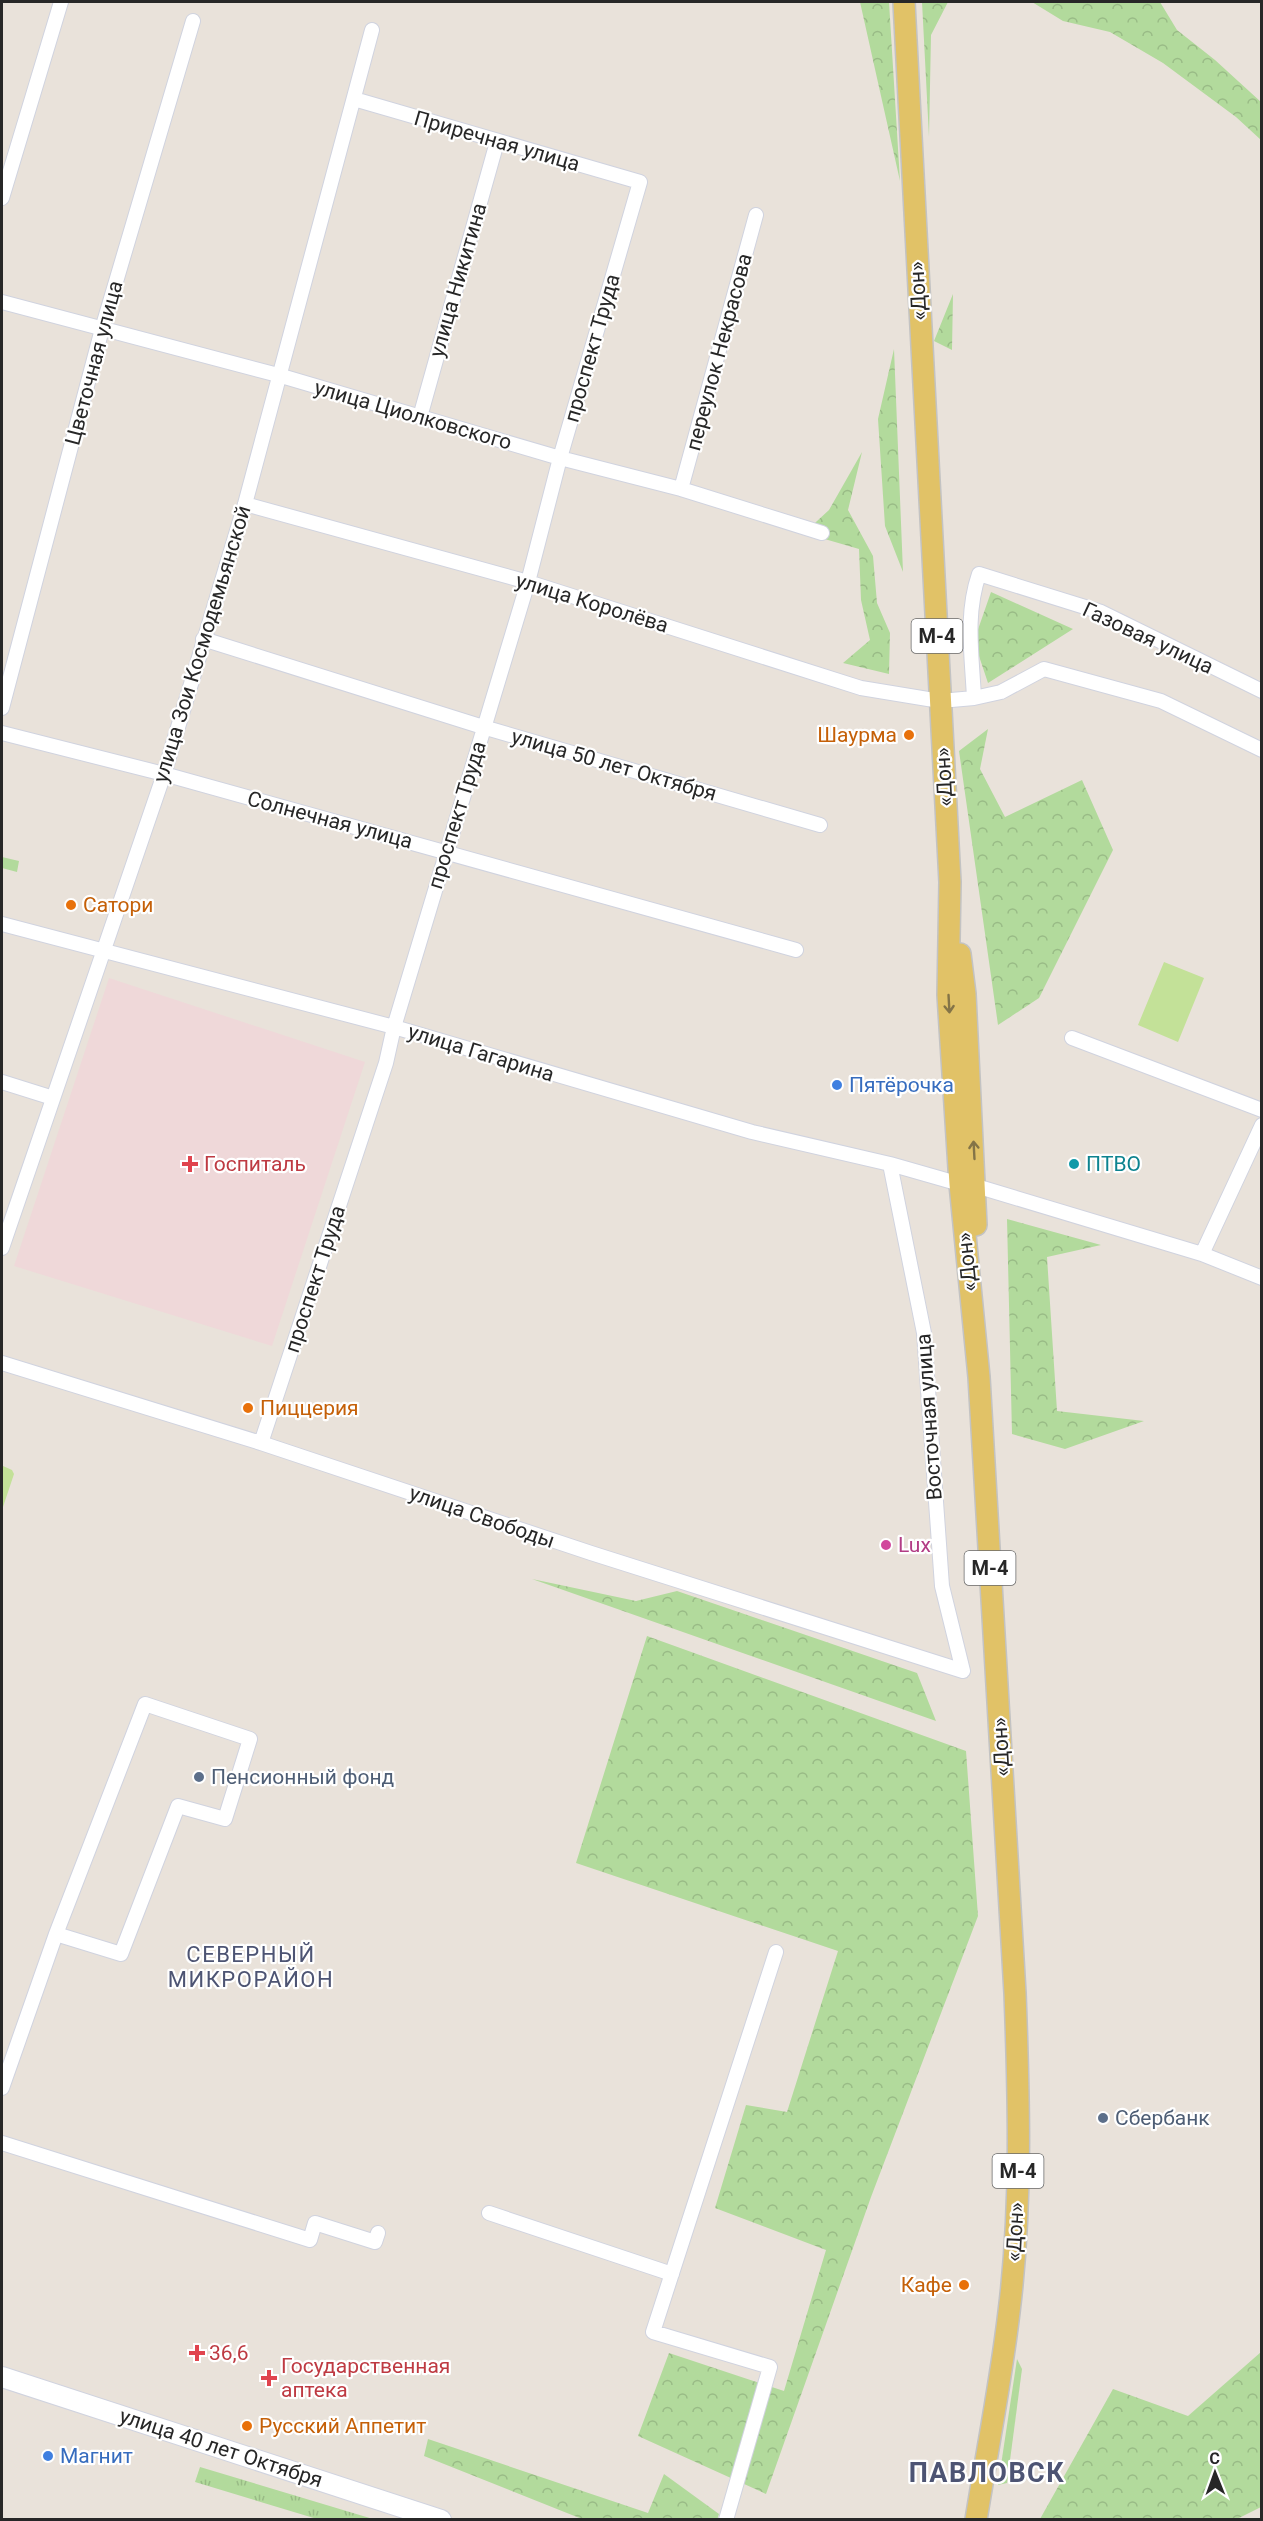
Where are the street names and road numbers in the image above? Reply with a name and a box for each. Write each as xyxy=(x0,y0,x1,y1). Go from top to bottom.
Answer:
street label: Приречная улица xyxy=(411,106,583,176)
street label: улица Никитина xyxy=(425,200,491,360)
street label: переулок Некрасова xyxy=(681,251,757,453)
street label: «Дон» xyxy=(904,260,932,321)
street label: проспект Труда xyxy=(559,271,625,425)
street label: Цветочная улица xyxy=(60,278,128,448)
street label: улица Циолковского xyxy=(312,375,514,455)
street label: улица Зои Космодемьянской xyxy=(148,503,256,785)
street label: улица Королёва xyxy=(513,568,671,638)
street label: Газовая улица xyxy=(1079,597,1217,679)
road number: М-4 xyxy=(912,619,962,653)
street label: улица 50 лет Октября xyxy=(509,724,719,806)
street label: проспект Труда xyxy=(423,738,491,892)
street label: «Дон» xyxy=(930,746,958,807)
street label: Солнечная улица xyxy=(245,786,415,854)
street label: улица Гагарина xyxy=(405,1019,557,1087)
street label: проспект Труда xyxy=(280,1203,350,1355)
street label: «Дон» xyxy=(952,1231,982,1293)
street label: Восточная улица xyxy=(911,1333,947,1501)
street label: улица Свободы xyxy=(406,1481,558,1553)
road number: М-4 xyxy=(964,1551,1016,1585)
street label: «Дон» xyxy=(987,1716,1015,1777)
road number: М-4 xyxy=(992,2154,1044,2188)
street label: «Дон» xyxy=(1001,2201,1029,2262)
street label: улица 40 лет Октября xyxy=(116,2404,326,2492)

